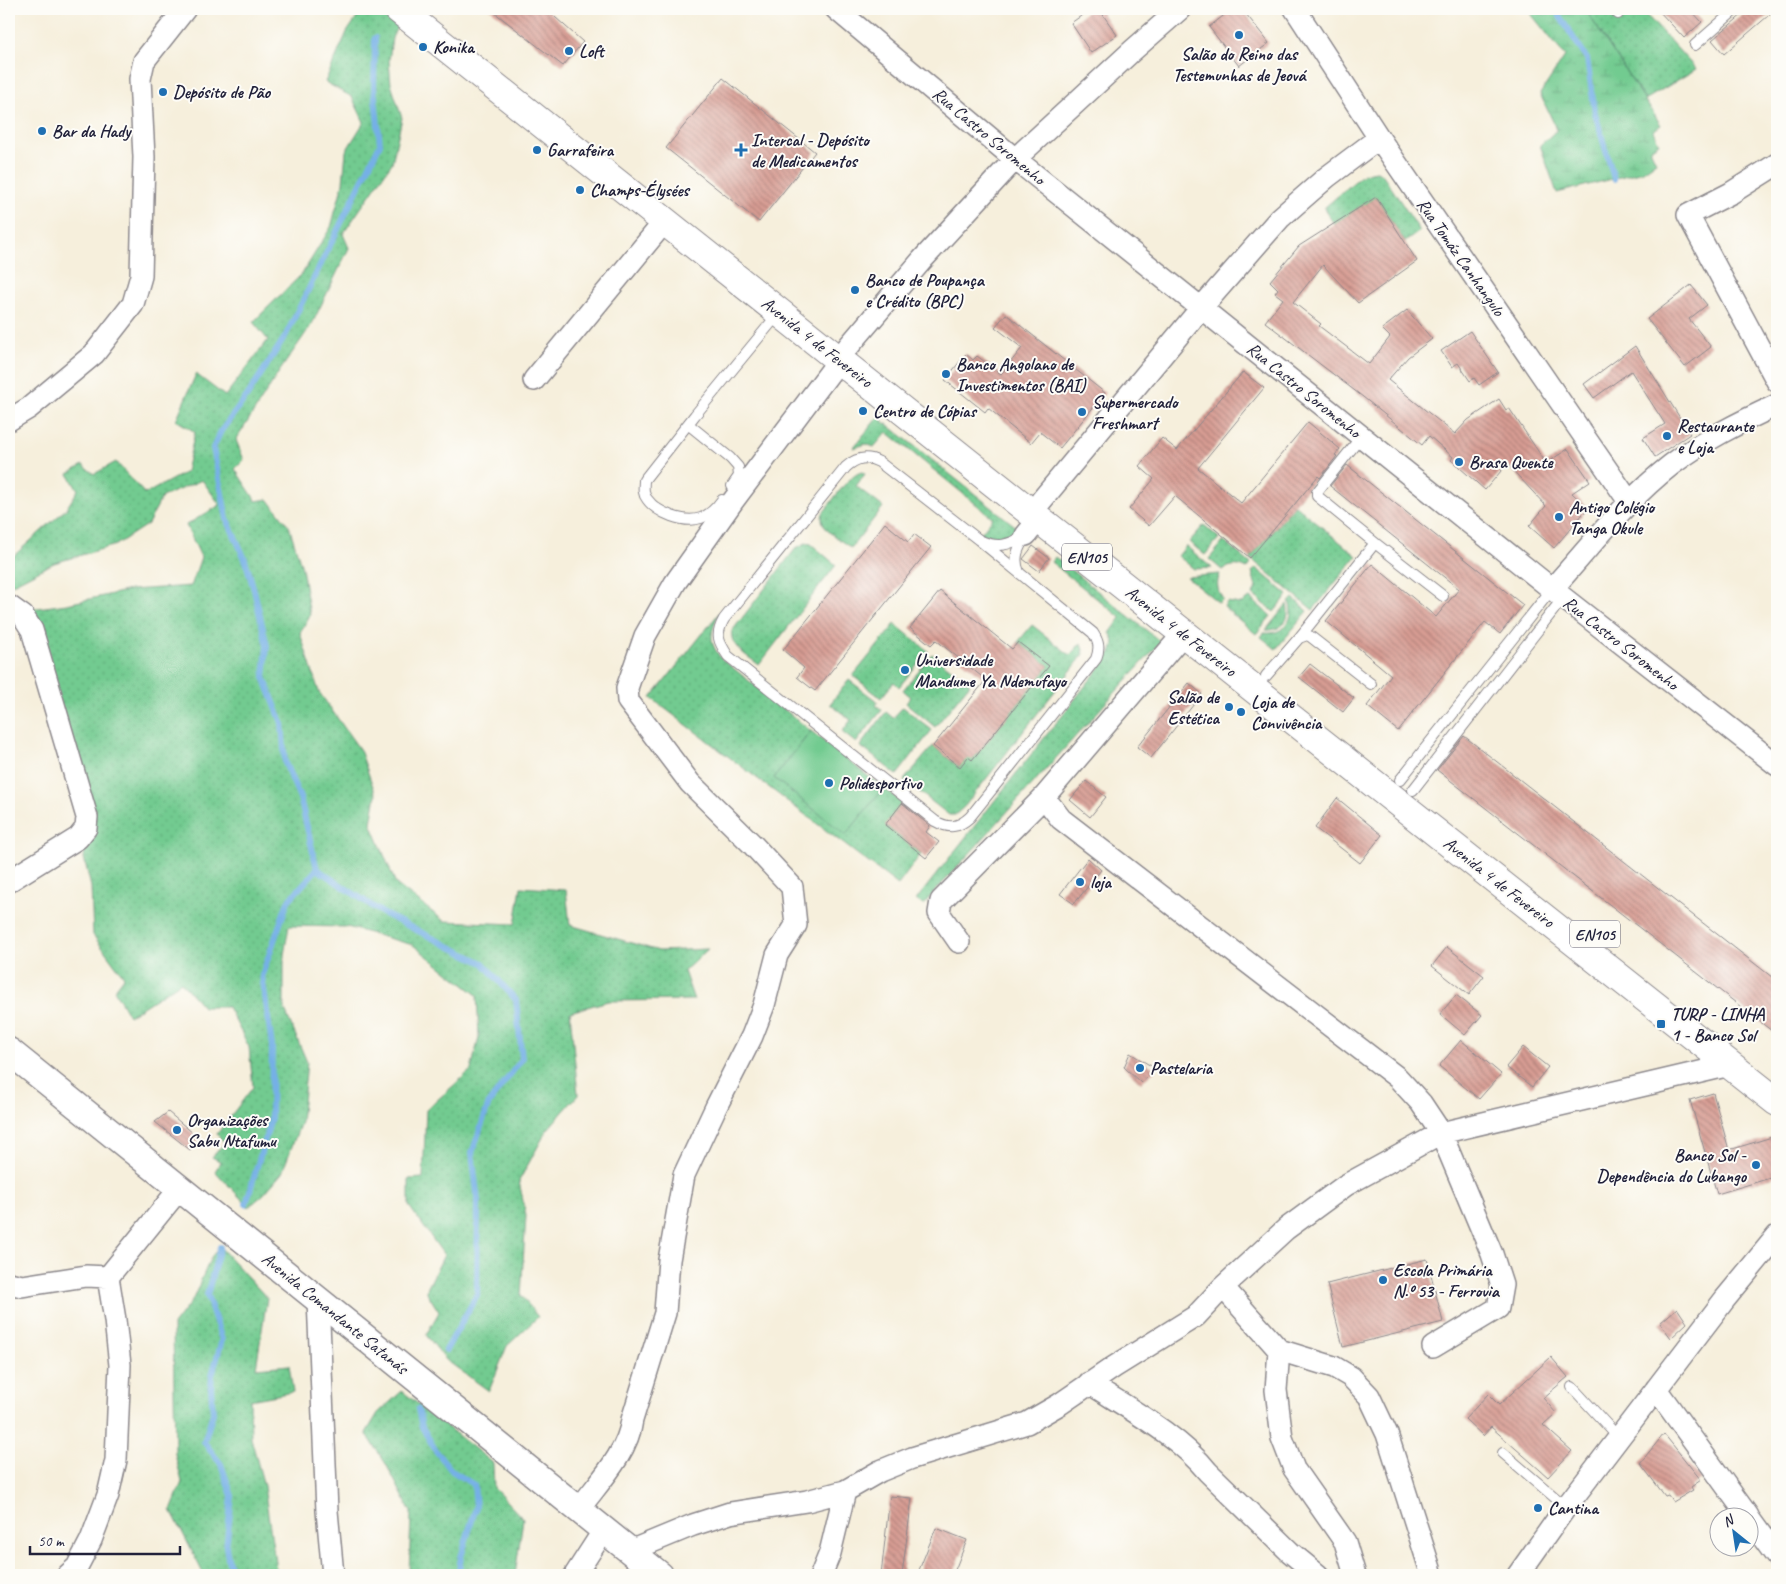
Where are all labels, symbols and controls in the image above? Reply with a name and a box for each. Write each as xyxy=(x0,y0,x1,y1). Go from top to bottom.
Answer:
marker: Salão do Reino das Testemunhas de Jeová xyxy=(1233,29,1245,41)
place label: Konika xyxy=(433,36,475,58)
place label: Loft xyxy=(579,40,606,62)
marker: Konika xyxy=(417,41,429,53)
place label: Salão do Reino das Testemunhas de Jeová xyxy=(1173,43,1307,86)
marker: Loft xyxy=(563,45,575,57)
place label: Depósito de Pão xyxy=(173,81,271,103)
street label: Rua Castro Soromenho xyxy=(928,82,1051,191)
marker: Depósito de Pão xyxy=(157,86,169,98)
place label: Bar da Hady xyxy=(52,120,132,142)
marker: Bar da Hady xyxy=(36,125,48,137)
place label: Intercal - Depósito de Medicamentos xyxy=(751,129,870,172)
place label: Garrafeira xyxy=(547,139,615,161)
marker: Garrafeira xyxy=(531,144,543,156)
marker: Intercal - Depósito de Medicamentos xyxy=(735,144,747,156)
place label: Champs-Élysées xyxy=(590,179,690,201)
marker: Champs-Élysées xyxy=(574,184,586,196)
street label: Rua Tomáz Canhangulo xyxy=(1412,194,1511,321)
place label: Banco de Poupança e Crédito (BPC) xyxy=(865,269,986,312)
marker: Banco de Poupança e Crédito (BPC) xyxy=(849,284,861,296)
street label: Avenida 4 de Fevereiro xyxy=(757,292,878,393)
street label: Rua Castro Soromenho xyxy=(1243,337,1367,444)
place label: Banco Angolano de Investimentos (BAI) xyxy=(956,353,1087,396)
marker: Banco Angolano de Investimentos (BAI) xyxy=(940,368,952,380)
place label: Supermercado Freshmart xyxy=(1092,391,1179,434)
place label: Centro de Cópias xyxy=(873,400,977,422)
marker: Centro de Cópias xyxy=(857,405,869,417)
marker: Supermercado Freshmart xyxy=(1076,406,1088,418)
place label: Restaurante e Loja xyxy=(1677,415,1756,458)
marker: Restaurante e Loja xyxy=(1661,430,1673,442)
place label: Brasa Quente xyxy=(1469,451,1555,473)
marker: Brasa Quente xyxy=(1453,456,1465,468)
place label: Antigo Colégio Tanga Okule xyxy=(1569,496,1656,539)
marker: Antigo Colégio Tanga Okule xyxy=(1553,511,1565,523)
road number: EN105 xyxy=(1062,544,1112,570)
street label: Avenida 4 de Fevereiro xyxy=(1121,581,1242,682)
street label: Rua Castro Soromenho xyxy=(1559,591,1684,696)
place label: Universidade Mandume Ya Ndemufayo xyxy=(915,649,1068,692)
marker: Universidade Mandume Ya Ndemufayo xyxy=(899,664,911,676)
place label: Salão de Estética xyxy=(1167,686,1221,729)
place label: Loja de Convivência xyxy=(1251,691,1323,734)
marker: Salão de Estética xyxy=(1223,701,1235,713)
marker: Loja de Convivência xyxy=(1235,706,1247,718)
place label: Polidesportivo xyxy=(839,772,923,794)
marker: Polidesportivo xyxy=(823,777,835,789)
street label: Avenida 4 de Fevereiro xyxy=(1439,832,1560,933)
place label: loja xyxy=(1090,871,1113,893)
marker: loja xyxy=(1074,876,1086,888)
road number: EN105 xyxy=(1570,921,1620,948)
place label: TURP - LINHA 1 - Banco Sol xyxy=(1671,1003,1765,1046)
marker: TURP - LINHA 1 - Banco Sol xyxy=(1655,1018,1667,1030)
place label: Pastelaria xyxy=(1150,1057,1214,1079)
marker: Pastelaria xyxy=(1134,1062,1146,1074)
place label: Organizações Sabu Ntafumu xyxy=(187,1109,278,1152)
marker: Organizações Sabu Ntafumu xyxy=(171,1124,183,1136)
place label: Banco Sol - Dependência do Lubango xyxy=(1597,1144,1747,1187)
marker: Banco Sol - Dependência do Lubango xyxy=(1750,1159,1762,1171)
street label: Avenida Comandante Satanás xyxy=(258,1247,414,1380)
place label: Escola Primária N.º 53 - Ferrovia xyxy=(1393,1259,1501,1302)
marker: Escola Primária N.º 53 - Ferrovia xyxy=(1377,1274,1389,1286)
place label: Cantina xyxy=(1548,1497,1600,1519)
marker: Cantina xyxy=(1532,1502,1544,1514)
north arrow xyxy=(1708,1506,1758,1556)
text: N xyxy=(1720,1510,1738,1531)
scale bar xyxy=(30,1524,180,1556)
text: 50 m xyxy=(38,1532,65,1551)

